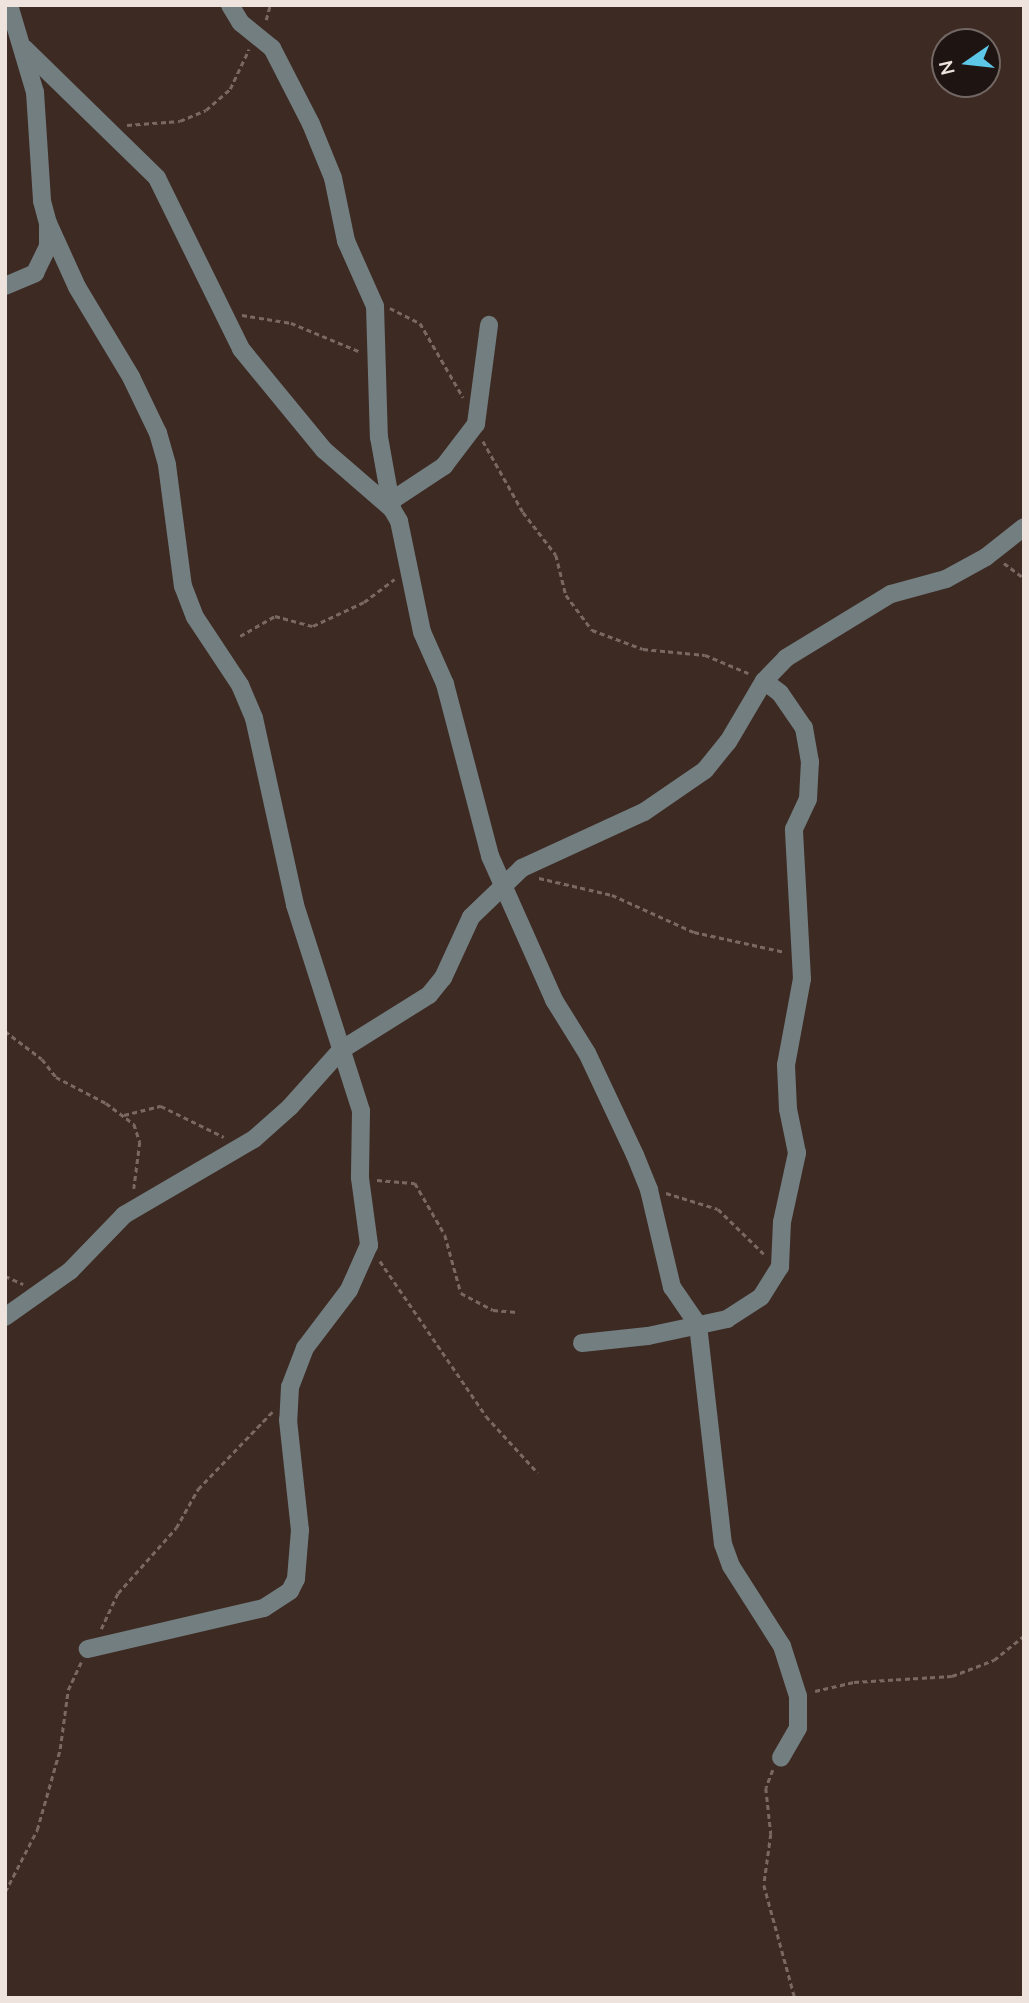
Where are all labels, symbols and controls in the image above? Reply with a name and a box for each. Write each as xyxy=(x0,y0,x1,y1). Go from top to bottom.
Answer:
north arrow xyxy=(931,28,1001,98)
text: N xyxy=(933,58,962,78)

